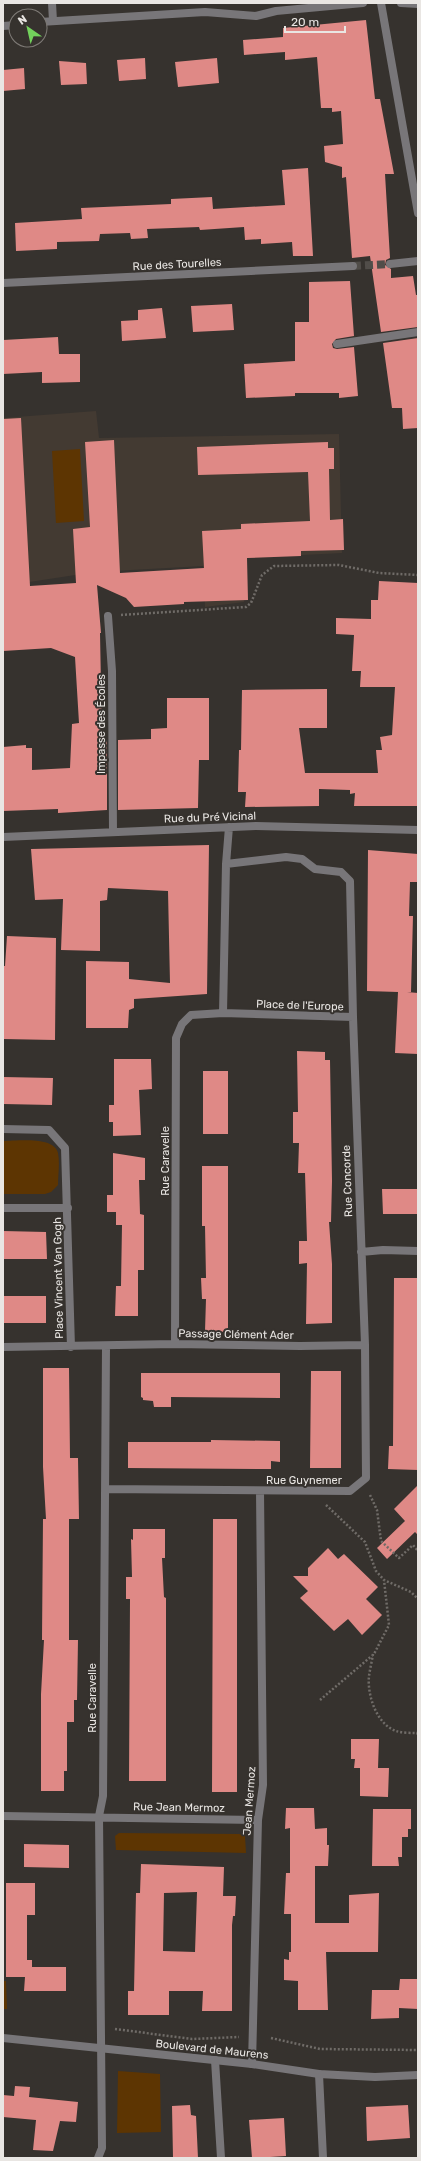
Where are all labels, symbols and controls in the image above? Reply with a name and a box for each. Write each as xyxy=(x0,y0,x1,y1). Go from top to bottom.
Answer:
north arrow xyxy=(8,8,48,48)
scale bar xyxy=(285,8,345,34)
text: N xyxy=(16,12,30,28)
text: 20 m xyxy=(291,15,319,29)
street label: Rue des Tourelles xyxy=(132,256,222,273)
street label: Impasse des Écoles xyxy=(95,674,108,774)
street label: Rue du Pré Vicinal xyxy=(164,809,256,826)
street label: Place de l'Europe xyxy=(256,997,344,1014)
street label: Rue Caravelle xyxy=(159,1126,172,1196)
street label: Rue Concorde xyxy=(340,1145,355,1217)
street label: Place Vincent Van Gogh xyxy=(51,1217,66,1339)
street label: Passage Clément Ader xyxy=(178,1327,295,1342)
street label: Rue Guynemer xyxy=(266,1474,343,1487)
street label: Rue Caravelle xyxy=(86,1663,99,1733)
street label: Jean Mermoz xyxy=(241,1766,258,1836)
street label: Rue Jean Mermoz xyxy=(133,1800,225,1815)
street label: Boulevard de Maurens xyxy=(155,2037,269,2062)

